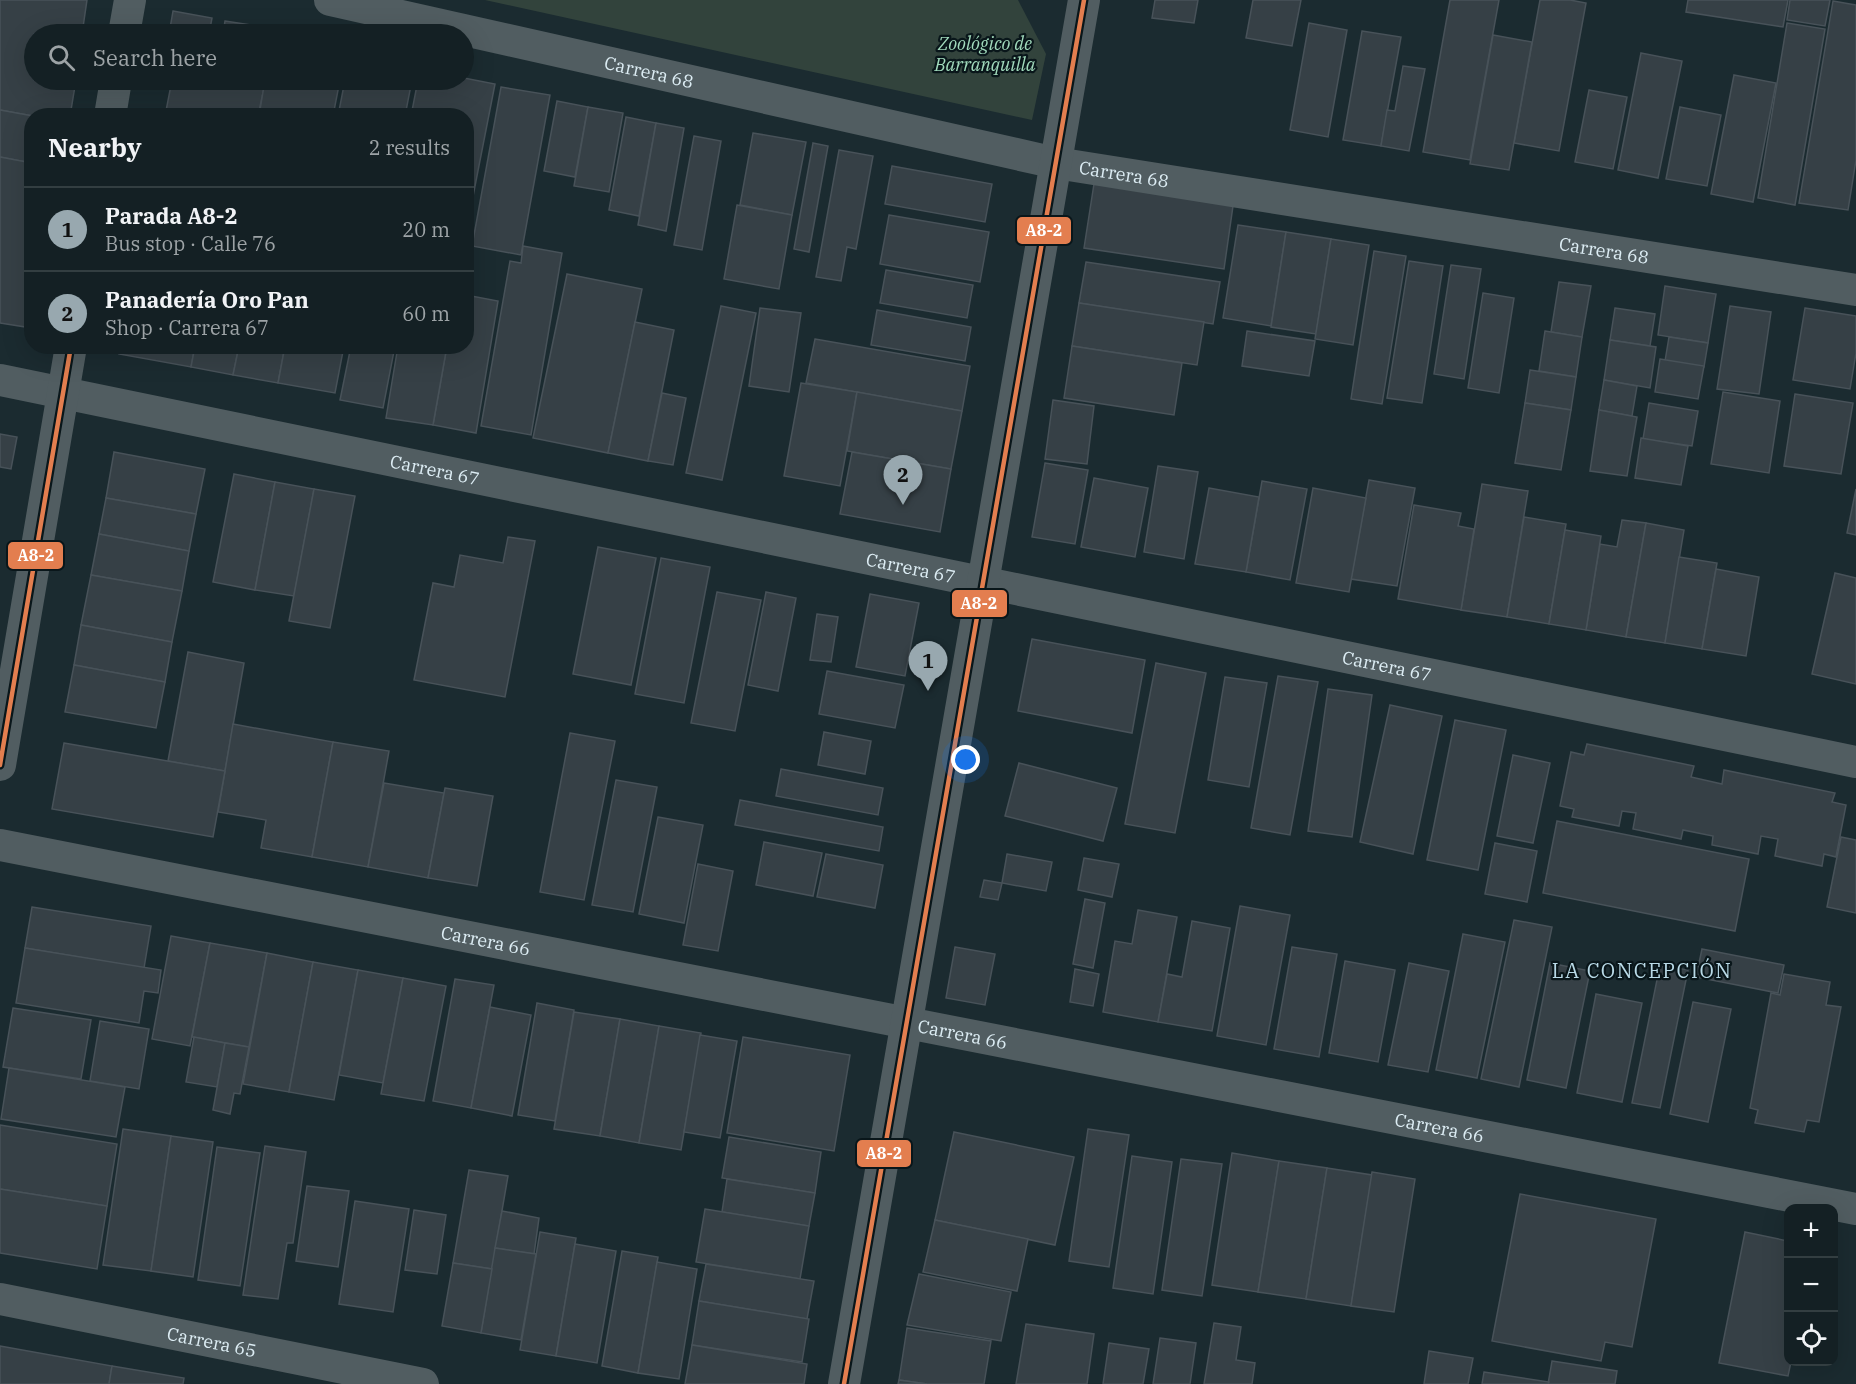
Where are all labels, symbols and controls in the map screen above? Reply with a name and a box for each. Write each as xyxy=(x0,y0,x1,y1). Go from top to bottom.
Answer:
search box xyxy=(24,24,474,90)
park label: Zoológico de Barranquilla xyxy=(933,32,1036,76)
icon: search xyxy=(45,41,78,74)
text: Search here xyxy=(93,43,217,72)
street label: Carrera 68 xyxy=(602,50,696,93)
text: Nearby xyxy=(48,130,142,164)
text: 2 results xyxy=(369,134,450,161)
street label: Carrera 68 xyxy=(1078,155,1171,192)
text: Parada A8-2 xyxy=(105,201,238,230)
text: 1 xyxy=(62,216,74,243)
text: 20 m xyxy=(402,216,450,243)
line badge: A8-2 xyxy=(1016,216,1072,245)
text: A8-2 xyxy=(1026,220,1062,240)
text: Bus stop · Calle 76 xyxy=(105,230,276,257)
street label: Carrera 68 xyxy=(1558,232,1651,268)
text: Panadería Oro Pan xyxy=(105,285,309,314)
text: 2 xyxy=(62,300,74,327)
text: 60 m xyxy=(402,300,450,327)
text: Shop · Carrera 67 xyxy=(105,314,269,341)
street label: Carrera 67 xyxy=(388,449,482,490)
pin: 2 xyxy=(884,456,922,505)
line badge: A8-2 xyxy=(7,541,64,570)
text: A8-2 xyxy=(18,545,54,565)
street label: Carrera 67 xyxy=(864,547,958,588)
line badge: A8-2 xyxy=(951,589,1008,618)
text: A8-2 xyxy=(961,593,997,613)
pin: 1 xyxy=(908,642,948,691)
street label: Carrera 67 xyxy=(1340,645,1434,686)
your location xyxy=(951,745,980,774)
street label: Carrera 66 xyxy=(439,920,532,960)
district label: LA CONCEPCIÓN xyxy=(1552,957,1732,984)
street label: Carrera 66 xyxy=(916,1014,1009,1054)
street label: Carrera 66 xyxy=(1393,1107,1486,1147)
line badge: A8-2 xyxy=(856,1139,912,1168)
text: A8-2 xyxy=(866,1143,902,1163)
map controls xyxy=(1784,1204,1838,1366)
button: + xyxy=(1784,1204,1838,1258)
button: − xyxy=(1784,1258,1838,1312)
button: locate xyxy=(1784,1312,1838,1366)
street label: Carrera 65 xyxy=(165,1321,258,1362)

